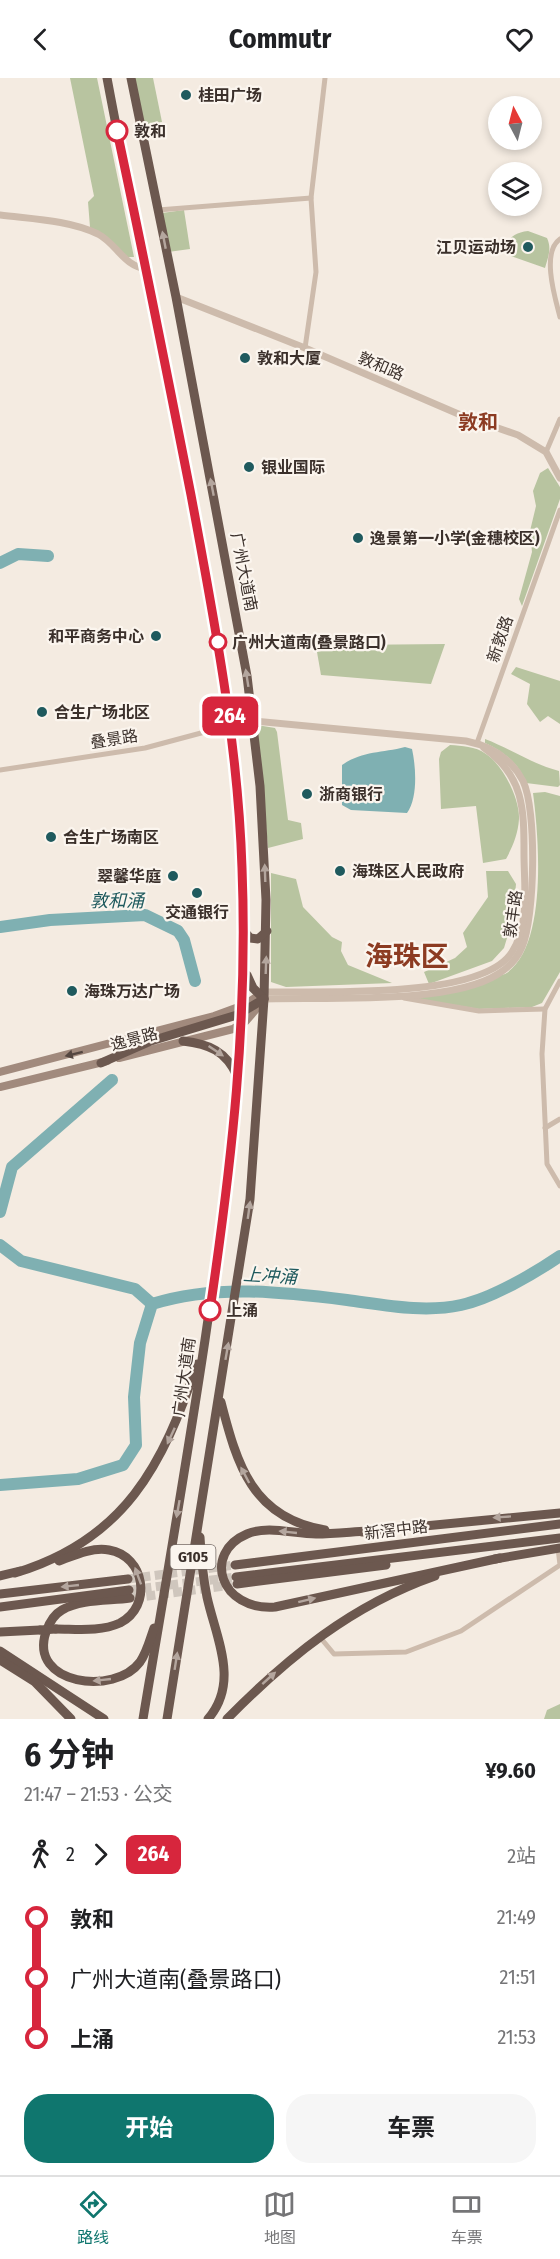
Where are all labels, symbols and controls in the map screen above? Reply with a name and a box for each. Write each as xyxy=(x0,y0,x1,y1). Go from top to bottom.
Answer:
icon: back xyxy=(24,23,57,56)
text: Commutr xyxy=(229,23,331,55)
icon: heart xyxy=(503,23,536,56)
place label: 桂田广场 xyxy=(198,86,262,105)
marker: 桂田广场 xyxy=(179,88,193,102)
north arrow xyxy=(488,96,542,150)
map controls xyxy=(488,96,542,216)
marker: 敦和 xyxy=(106,120,128,142)
place label: 敦和 xyxy=(134,122,166,141)
button: layers xyxy=(488,162,542,216)
one-way arrow xyxy=(159,230,168,249)
place label: 江贝运动场 xyxy=(436,238,516,257)
marker: 江贝运动场 xyxy=(521,240,535,254)
street label: 敦和路 xyxy=(355,348,407,384)
place label: 敦和大厦 xyxy=(257,349,321,368)
marker: 敦和大厦 xyxy=(238,351,252,365)
district label: 敦和 xyxy=(458,410,498,434)
place label: 银业国际 xyxy=(261,458,325,477)
marker: 银业国际 xyxy=(242,460,256,474)
one-way arrow xyxy=(207,477,216,496)
place label: 逸景第一小学(金穗校区) xyxy=(370,529,540,548)
street label: 广州大道南 xyxy=(227,531,261,613)
marker: 逸景第一小学(金穗校区) xyxy=(351,531,365,545)
street label: 新敦路 xyxy=(483,613,517,665)
place label: 和平商务中心 xyxy=(48,627,144,646)
marker: 和平商务中心 xyxy=(149,629,163,643)
marker: 广州大道南(叠景路口) xyxy=(209,633,227,651)
place label: 广州大道南(叠景路口) xyxy=(232,633,386,652)
one-way arrow xyxy=(243,669,252,688)
line badge: 264 xyxy=(196,696,264,736)
place label: 合生广场北区 xyxy=(54,703,150,722)
text: 264 xyxy=(214,703,246,729)
marker: 合生广场北区 xyxy=(35,705,49,719)
street label: 叠景路 xyxy=(89,726,139,752)
place label: 浙商银行 xyxy=(319,785,383,804)
marker: 浙商银行 xyxy=(300,787,314,801)
place label: 合生广场南区 xyxy=(63,828,159,847)
marker: 合生广场南区 xyxy=(44,830,58,844)
place label: 海珠区人民政府 xyxy=(352,862,464,881)
one-way arrow xyxy=(261,863,270,882)
marker: 海珠区人民政府 xyxy=(333,864,347,878)
place label: 翠馨华庭 xyxy=(97,867,161,886)
marker: 翠馨华庭 xyxy=(166,869,180,883)
marker: 交通银行 xyxy=(190,886,204,900)
street label: 敦丰路 xyxy=(500,889,526,939)
water label: 敦和涌 xyxy=(90,890,146,912)
place label: 交通银行 xyxy=(165,903,229,922)
district label: 海珠区 xyxy=(365,940,449,973)
one-way arrow xyxy=(261,956,270,975)
place label: 海珠万达广场 xyxy=(84,982,180,1001)
marker: 海珠万达广场 xyxy=(65,984,79,998)
street label: 逸景路 xyxy=(108,1024,160,1054)
one-way arrow xyxy=(208,1045,224,1057)
one-way arrow xyxy=(64,1049,83,1059)
one-way arrow xyxy=(244,1201,254,1220)
water label: 上冲涌 xyxy=(242,1264,300,1289)
marker: 上涌 xyxy=(199,1299,221,1321)
place label: 上涌 xyxy=(226,1301,258,1320)
street label: 广州大道南 xyxy=(169,1336,199,1418)
one-way arrow xyxy=(223,1341,232,1360)
one-way arrow xyxy=(166,1427,176,1445)
one-way arrow xyxy=(240,1466,250,1483)
one-way arrow xyxy=(174,1499,183,1518)
one-way arrow xyxy=(492,1512,511,1521)
street label: 新滘中路 xyxy=(363,1517,429,1543)
one-way arrow xyxy=(278,1527,297,1537)
road number: G105 xyxy=(170,1545,216,1569)
one-way arrow xyxy=(132,1566,142,1584)
one-way arrow xyxy=(60,1581,79,1591)
one-way arrow xyxy=(298,1595,317,1605)
one-way arrow xyxy=(172,1652,181,1671)
one-way arrow xyxy=(261,1671,276,1685)
one-way arrow xyxy=(93,1675,112,1685)
text: 6 分钟 xyxy=(24,1735,114,1775)
text: ¥9.60 xyxy=(485,1757,536,1784)
text: 21:47 – 21:53 · 公交 xyxy=(24,1782,173,1806)
icon: walk xyxy=(24,1838,57,1871)
icon: forward xyxy=(84,1838,117,1871)
text: 264 xyxy=(138,1841,169,1867)
text: 2 xyxy=(66,1842,75,1866)
text: 2站 xyxy=(507,1844,536,1868)
text: 21:49 xyxy=(497,1905,536,1929)
text: 敦和 xyxy=(70,1906,114,1933)
text: 21:51 xyxy=(500,1965,536,1989)
text: 广州大道南(叠景路口) xyxy=(70,1966,281,1993)
text: 21:53 xyxy=(497,2025,536,2049)
text: 上涌 xyxy=(70,2026,114,2053)
button: 开始 xyxy=(24,2094,274,2163)
button: 车票 xyxy=(286,2094,536,2163)
tab: 路线 xyxy=(77,2188,110,2248)
tab: 地图 xyxy=(263,2188,296,2248)
tab: 车票 xyxy=(450,2188,483,2248)

